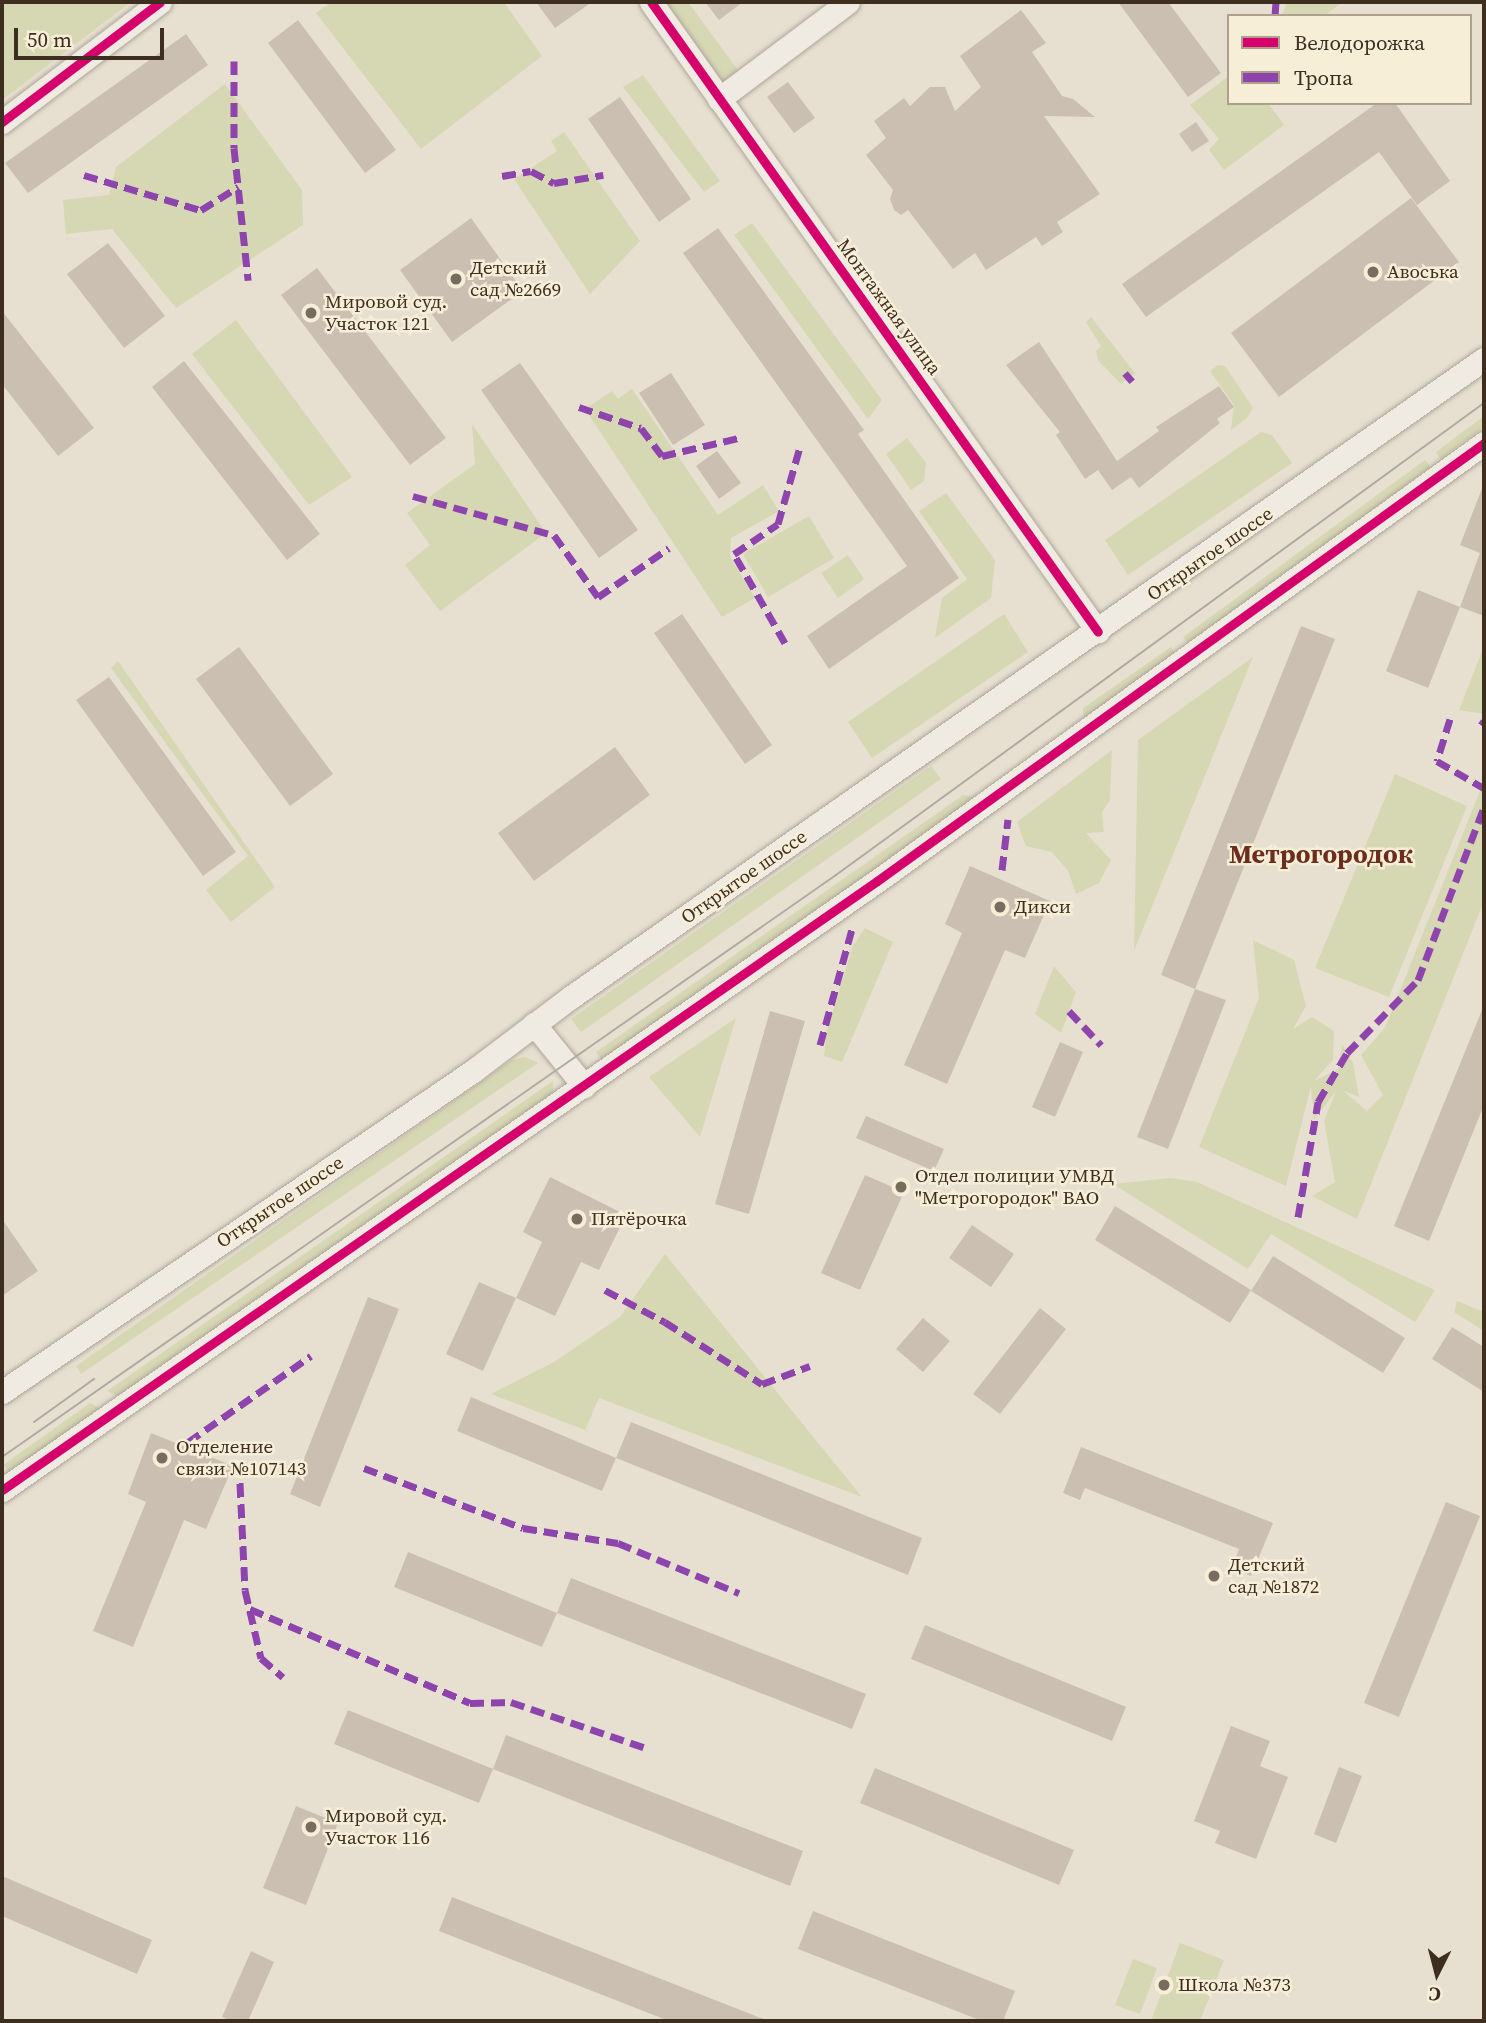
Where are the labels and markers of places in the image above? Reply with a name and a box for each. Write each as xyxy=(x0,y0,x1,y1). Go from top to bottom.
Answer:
place label: Детский сад №2669 xyxy=(470,257,561,301)
place label: Авоська xyxy=(1387,261,1459,283)
marker: Авоська xyxy=(1365,264,1381,280)
marker: Детский сад №2669 xyxy=(448,271,464,287)
place label: Мировой суд. Участок 121 xyxy=(325,291,447,335)
marker: Мировой суд. Участок 121 xyxy=(303,305,319,321)
place label: Дикси xyxy=(1014,896,1071,918)
marker: Дикси xyxy=(992,899,1008,915)
place label: Отдел полиции УМВД "Метрогородок" ВАО xyxy=(915,1165,1114,1209)
marker: Отдел полиции УМВД "Метрогородок" ВАО xyxy=(893,1179,909,1195)
place label: Пятёрочка xyxy=(591,1208,687,1230)
marker: Пятёрочка xyxy=(569,1211,585,1227)
place label: Отделение связи №107143 xyxy=(176,1436,306,1480)
marker: Отделение связи №107143 xyxy=(154,1450,170,1466)
place label: Детский сад №1872 xyxy=(1228,1554,1319,1598)
marker: Детский сад №1872 xyxy=(1206,1568,1222,1584)
place label: Мировой суд. Участок 116 xyxy=(325,1805,447,1849)
marker: Мировой суд. Участок 116 xyxy=(303,1819,319,1835)
place label: Школа №373 xyxy=(1178,1974,1291,1996)
marker: Школа №373 xyxy=(1156,1977,1172,1993)

